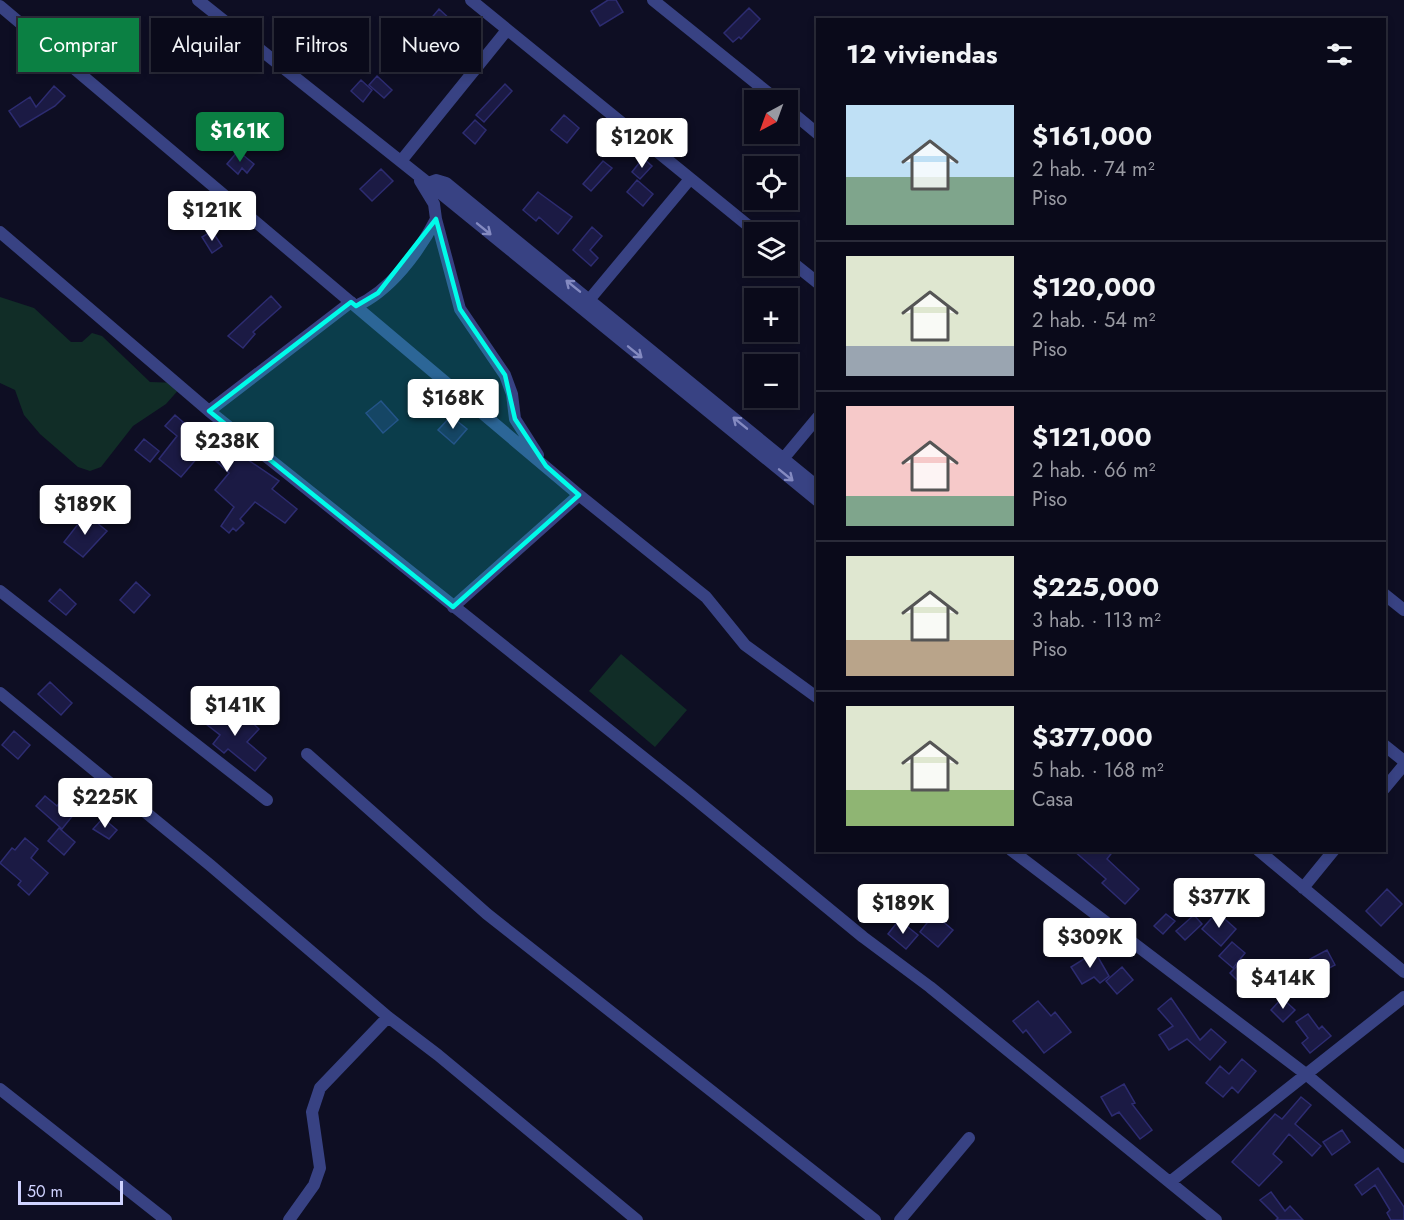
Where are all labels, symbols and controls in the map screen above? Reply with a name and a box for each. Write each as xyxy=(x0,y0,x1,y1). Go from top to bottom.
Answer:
chip: Comprar xyxy=(18,18,139,72)
chip: Alquilar xyxy=(151,18,262,72)
chip: Filtros xyxy=(274,18,369,72)
chip: Nuevo xyxy=(381,18,481,72)
text: 12 viviendas xyxy=(846,35,998,73)
icon: filters xyxy=(1323,38,1356,71)
north arrow xyxy=(744,90,798,144)
map controls xyxy=(744,90,798,408)
pin: $161K xyxy=(198,112,282,163)
text: $161K xyxy=(210,117,270,146)
text: $161,000 xyxy=(1032,117,1152,155)
pin: $120K xyxy=(600,118,684,169)
text: $120K xyxy=(611,123,673,152)
icon: home xyxy=(894,129,966,201)
text: 2 hab. · 74 m² xyxy=(1032,155,1155,184)
button: locate xyxy=(744,156,798,210)
text: Piso xyxy=(1032,184,1067,213)
pin: $121K xyxy=(170,191,254,242)
text: $121K xyxy=(182,196,242,225)
one-way arrow xyxy=(476,222,492,235)
button: layers xyxy=(744,222,798,276)
text: $120,000 xyxy=(1032,268,1156,306)
one-way arrow xyxy=(565,280,581,293)
icon: home xyxy=(894,280,966,352)
button: + xyxy=(744,288,798,342)
text: 2 hab. · 54 m² xyxy=(1032,306,1155,335)
text: Piso xyxy=(1032,335,1067,364)
one-way arrow xyxy=(627,345,642,359)
button: − xyxy=(744,354,798,408)
pin: $168K xyxy=(411,379,495,430)
text: $168K xyxy=(422,384,484,413)
one-way arrow xyxy=(732,417,748,430)
text: $121,000 xyxy=(1032,418,1152,456)
pin: $238K xyxy=(185,422,269,473)
text: $238K xyxy=(195,427,259,456)
icon: home xyxy=(894,430,966,502)
text: 2 hab. · 66 m² xyxy=(1032,456,1155,485)
one-way arrow xyxy=(778,469,794,482)
pin: $189K xyxy=(43,485,127,536)
text: Piso xyxy=(1032,485,1067,514)
text: $189K xyxy=(54,490,116,519)
text: $225,000 xyxy=(1032,568,1159,606)
icon: home xyxy=(894,580,966,652)
text: 3 hab. · 113 m² xyxy=(1032,606,1161,635)
text: Piso xyxy=(1032,635,1067,664)
pin: $141K xyxy=(193,686,277,737)
text: $141K xyxy=(205,691,265,720)
text: $377,000 xyxy=(1032,718,1153,756)
icon: home xyxy=(894,730,966,802)
text: 5 hab. · 168 m² xyxy=(1032,756,1164,785)
pin: $225K xyxy=(63,778,147,829)
text: $225K xyxy=(72,783,138,812)
text: Casa xyxy=(1032,785,1073,814)
pin: $377K xyxy=(1177,878,1261,929)
text: $377K xyxy=(1188,883,1250,912)
pin: $189K xyxy=(861,884,945,935)
text: $189K xyxy=(872,889,934,918)
pin: $309K xyxy=(1048,918,1132,969)
text: $309K xyxy=(1057,923,1123,952)
pin: $414K xyxy=(1241,959,1325,1010)
text: $414K xyxy=(1251,964,1315,993)
scale bar xyxy=(18,1178,123,1206)
text: 50 m xyxy=(27,1180,63,1203)

